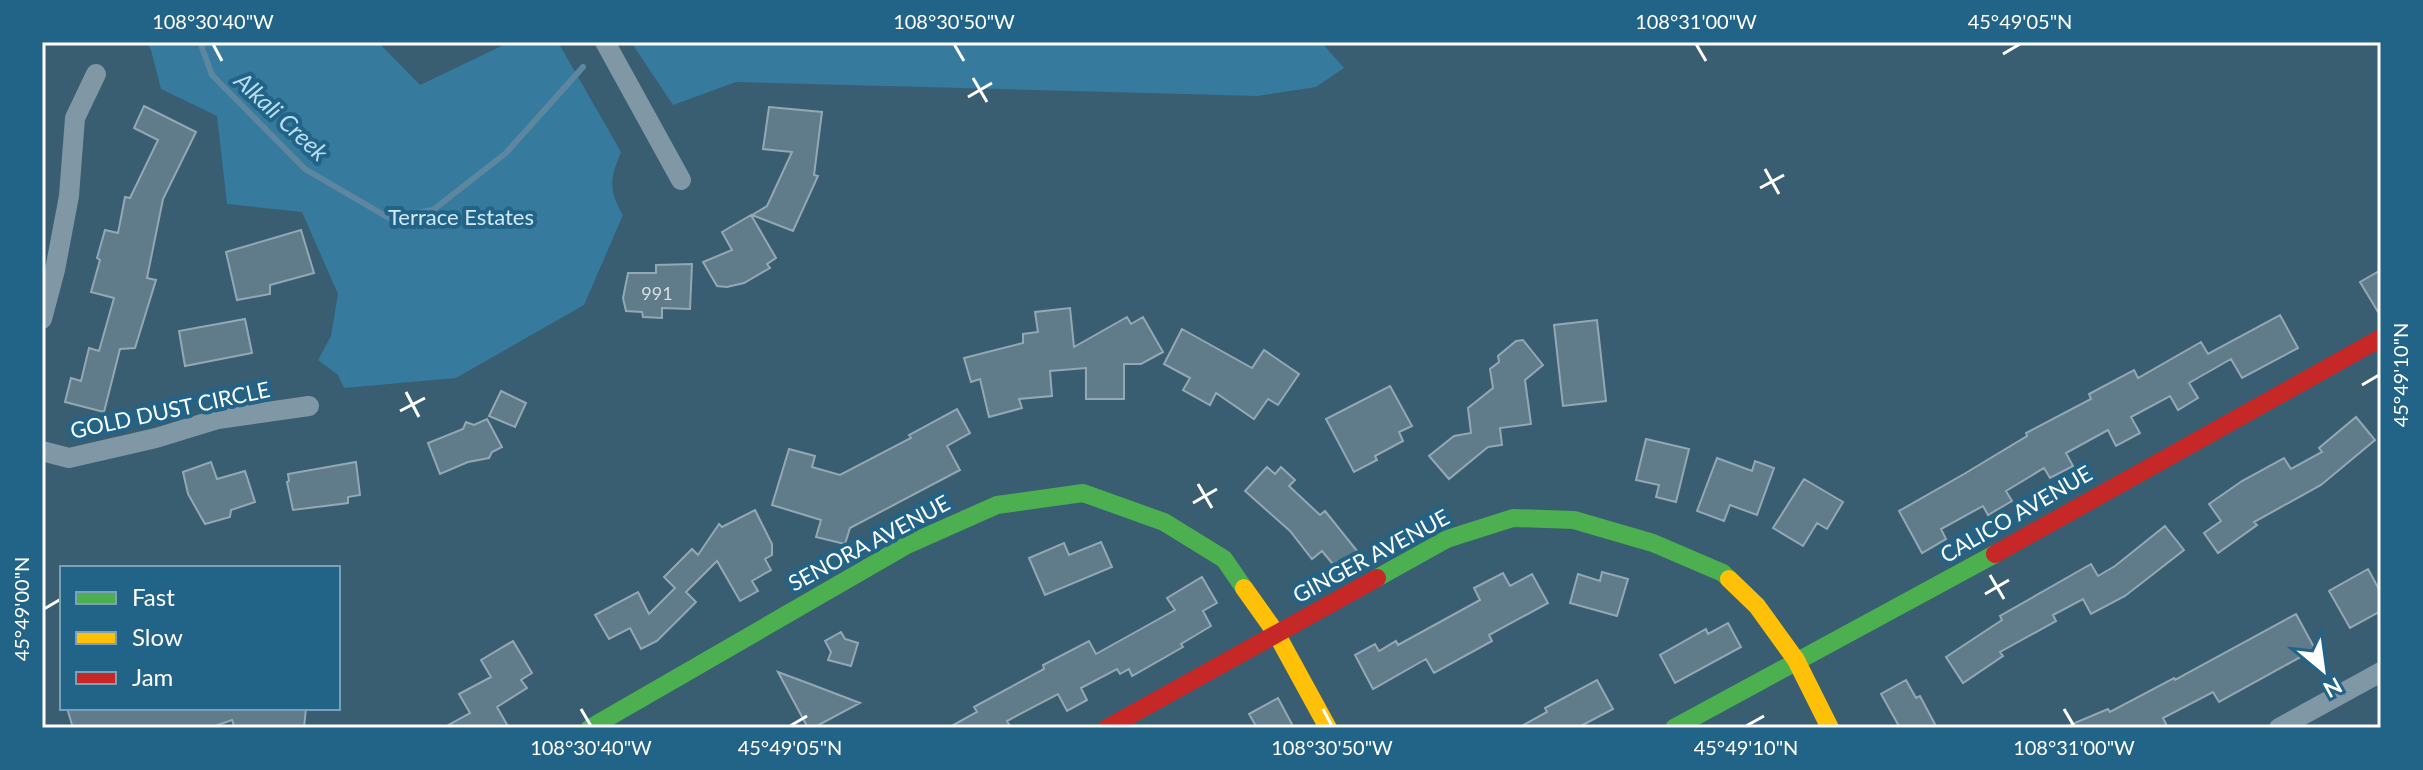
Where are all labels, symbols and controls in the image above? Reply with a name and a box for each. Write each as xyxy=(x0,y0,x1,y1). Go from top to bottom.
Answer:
text: 108°30'40"W xyxy=(152,9,274,33)
text: 108°30'50"W xyxy=(893,9,1015,33)
text: 108°31'00"W xyxy=(1635,9,1757,33)
text: 45°49'05"N xyxy=(1968,9,2072,33)
water label: Alkali Creek xyxy=(229,65,335,167)
park label: Terrace Estates xyxy=(388,203,534,230)
house number: 991 xyxy=(641,282,673,304)
text: 45°49'10"N xyxy=(2388,323,2412,427)
street label: GOLD DUST CIRCLE xyxy=(68,375,272,444)
street label: CALICO AVENUE xyxy=(1935,459,2097,568)
street label: SENORA AVENUE xyxy=(783,489,954,596)
street label: GINGER AVENUE xyxy=(1288,503,1454,608)
text: 45°49'00"N xyxy=(9,557,33,661)
legend xyxy=(60,566,340,710)
text: Fast xyxy=(132,582,175,611)
text: Slow xyxy=(132,622,183,651)
north arrow xyxy=(2283,630,2363,710)
text: Jam xyxy=(132,662,173,691)
text: N xyxy=(2319,672,2347,704)
text: 108°30'40"W xyxy=(530,735,652,759)
text: 45°49'05"N xyxy=(738,735,842,759)
text: 108°30'50"W xyxy=(1271,735,1393,759)
text: 45°49'10"N xyxy=(1694,735,1798,759)
text: 108°31'00"W xyxy=(2013,735,2135,759)

